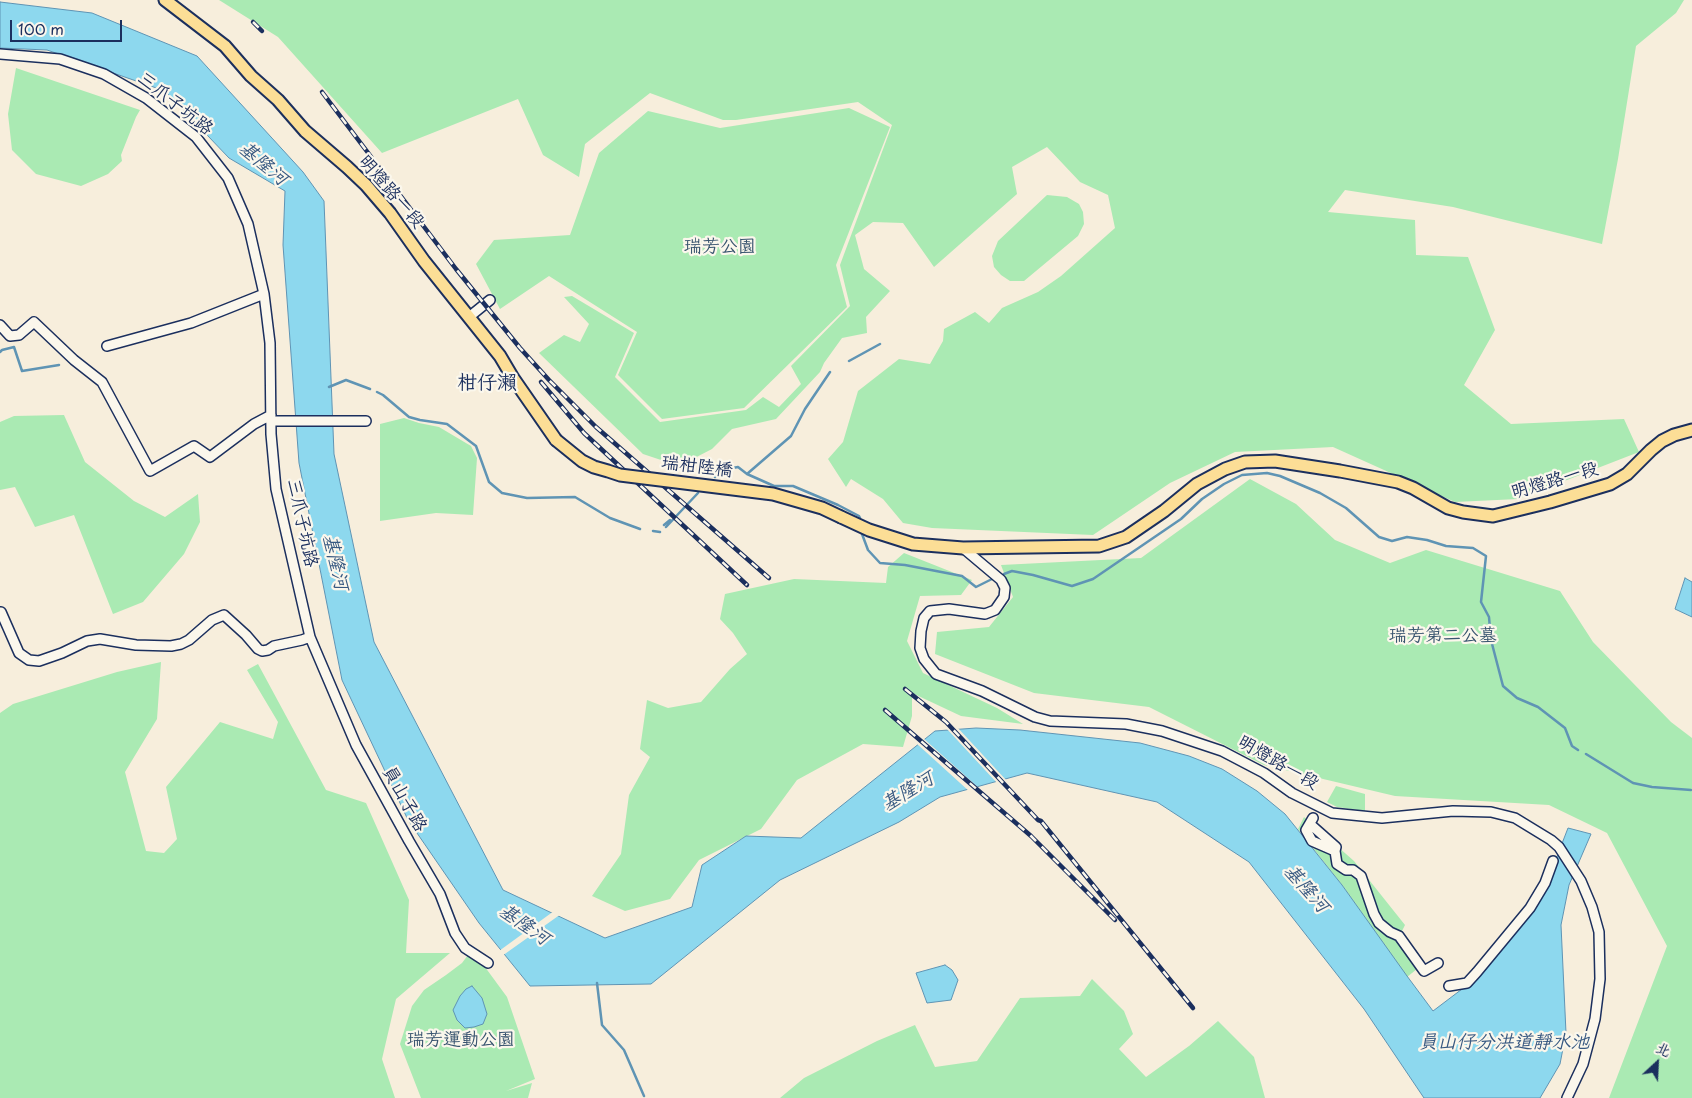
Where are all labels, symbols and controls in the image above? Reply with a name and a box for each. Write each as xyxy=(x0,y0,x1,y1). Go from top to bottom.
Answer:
scale bar xyxy=(12,10,125,42)
text: 100 m xyxy=(18,17,64,40)
street label: 三爪子坑路 xyxy=(133,68,217,140)
water label: 基隆河 xyxy=(234,137,292,191)
street label: 明燈路一段 xyxy=(353,151,429,233)
park label: 瑞芳公園 xyxy=(684,236,756,258)
district label: 柑仔瀨 xyxy=(457,371,517,395)
street label: 瑞柑陸橋 xyxy=(660,452,734,482)
street label: 明燈路一段 xyxy=(1509,458,1601,504)
street label: 三爪子坑路 xyxy=(282,477,322,569)
water label: 基隆河 xyxy=(317,532,353,592)
park label: 瑞芳第二公墓 xyxy=(1389,625,1497,647)
street label: 明燈路一段 xyxy=(1234,731,1322,795)
street label: 員山子路 xyxy=(377,762,431,836)
water label: 基隆河 xyxy=(878,768,938,816)
water label: 基隆河 xyxy=(1279,860,1333,918)
water label: 基隆河 xyxy=(494,899,554,951)
park label: 瑞芳運動公園 xyxy=(407,1029,515,1051)
water label: 員山仔分洪道靜水池 xyxy=(1419,1032,1589,1054)
text: 北 xyxy=(1653,1036,1674,1061)
north arrow xyxy=(1632,1038,1682,1088)

